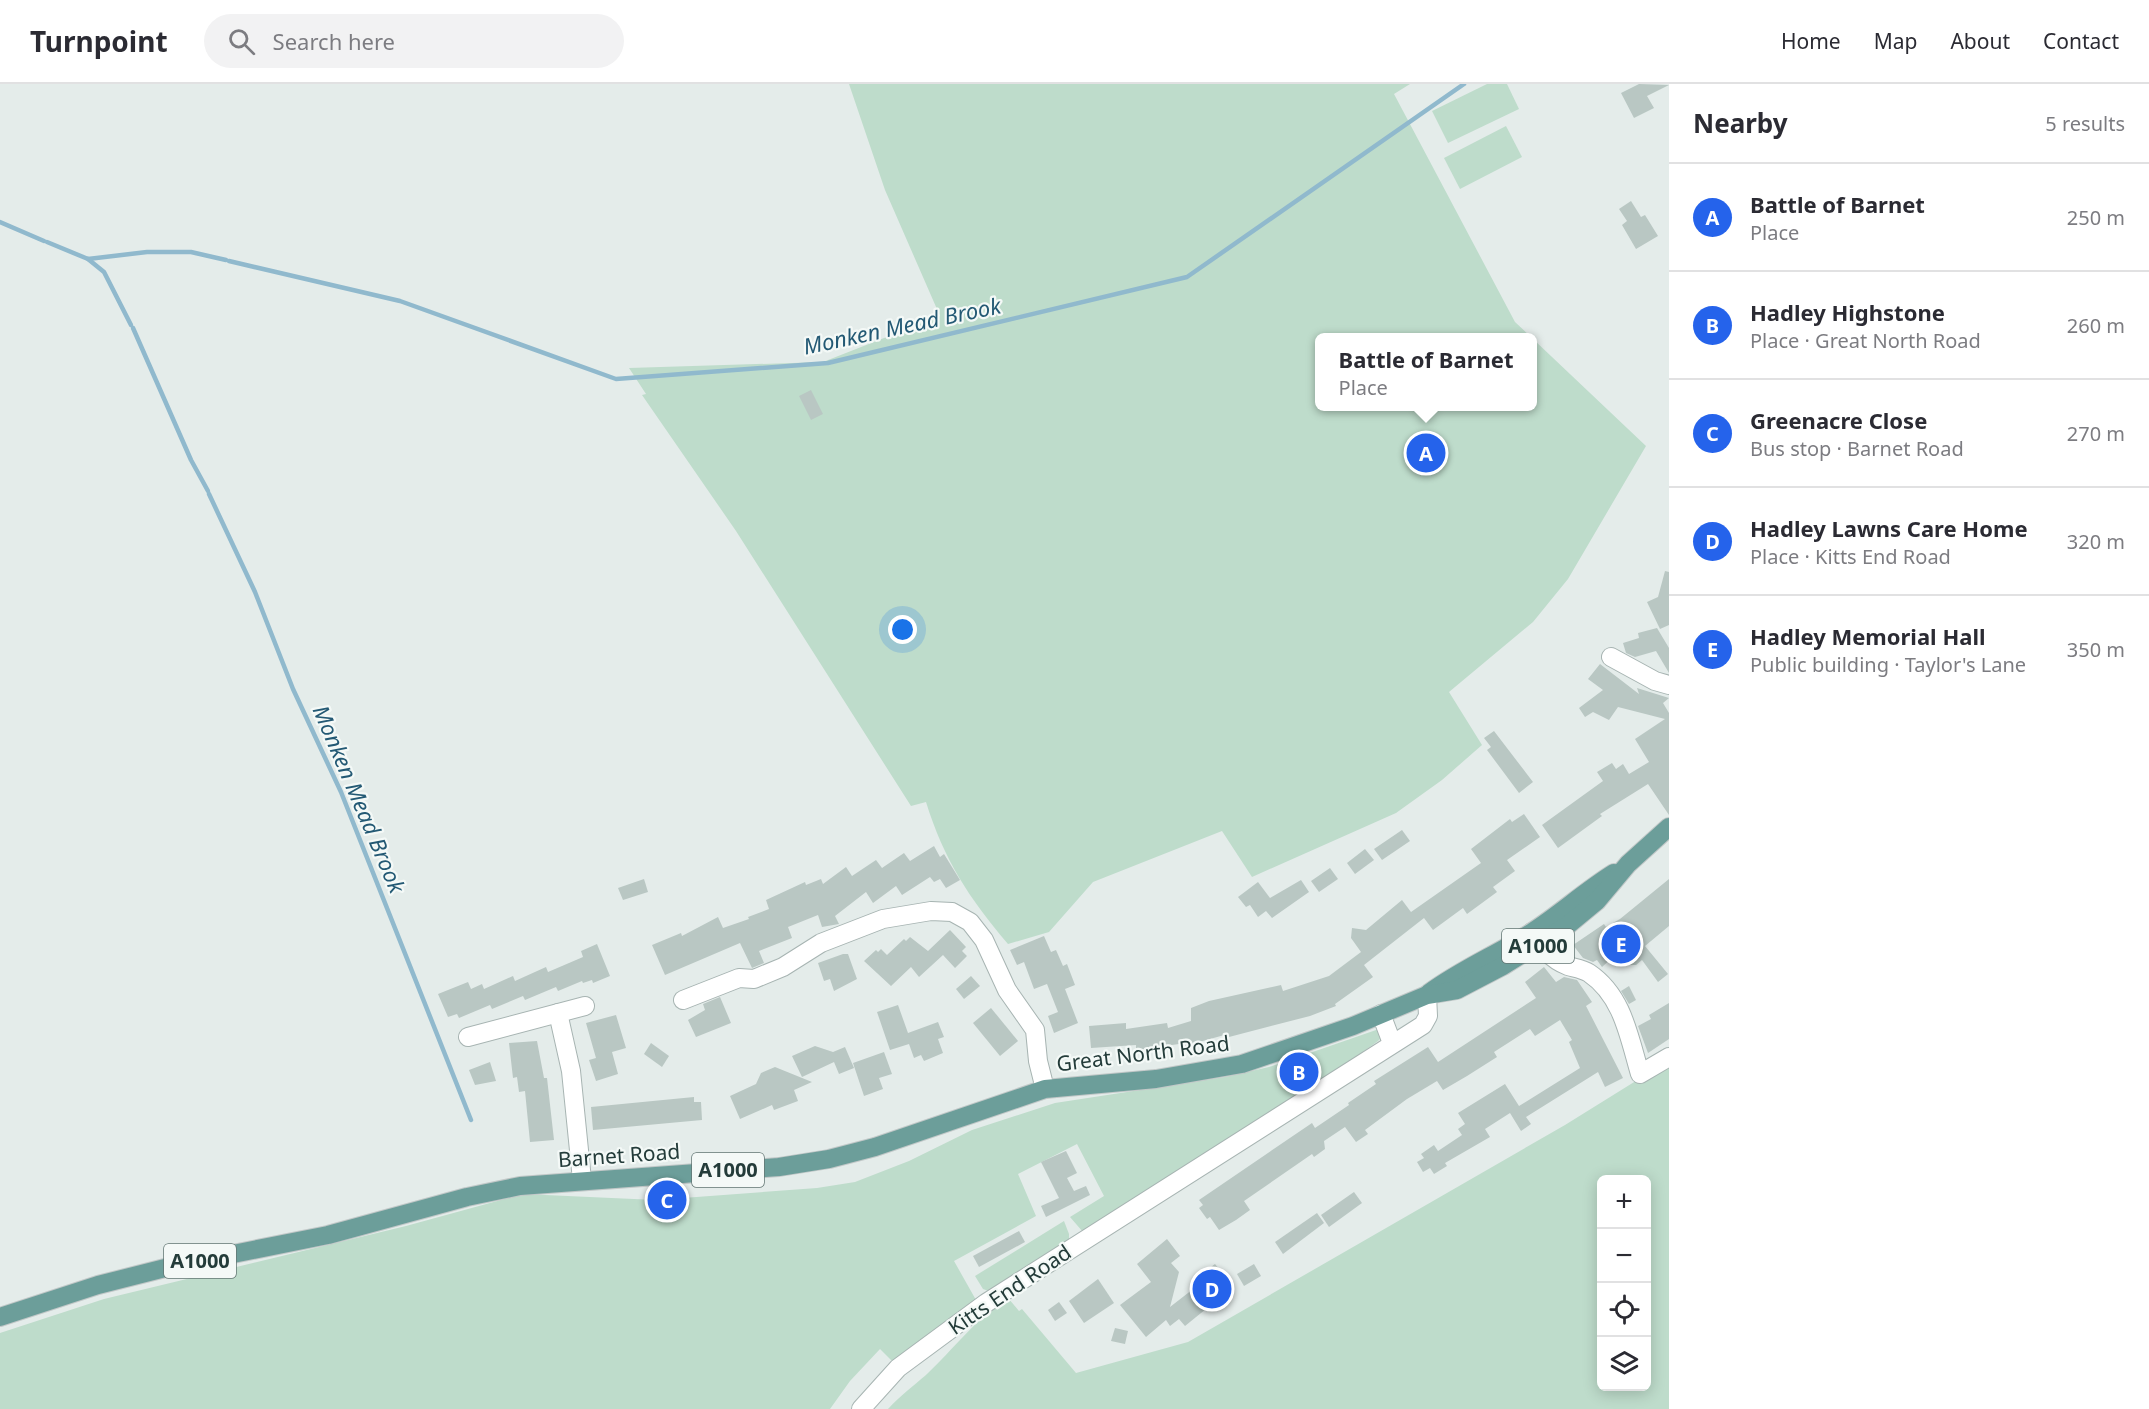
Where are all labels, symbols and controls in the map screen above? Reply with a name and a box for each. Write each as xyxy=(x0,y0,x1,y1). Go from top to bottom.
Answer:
search box xyxy=(204,14,624,68)
text: Turnpoint xyxy=(30,22,168,60)
icon: search xyxy=(225,25,258,58)
text: Search here xyxy=(273,26,395,56)
text: Home xyxy=(1781,27,1841,55)
text: Map xyxy=(1874,27,1917,55)
text: About xyxy=(1950,27,2010,55)
text: Contact xyxy=(2043,27,2119,55)
text: Nearby xyxy=(1693,105,1788,141)
text: 5 results xyxy=(2045,110,2125,137)
text: Battle of Barnet xyxy=(1750,189,1925,219)
text: A xyxy=(1706,204,1719,231)
text: 250 m xyxy=(2067,204,2125,231)
text: Place xyxy=(1750,219,1799,246)
water label: Monken Mead Brook xyxy=(800,289,1004,361)
text: Hadley Highstone xyxy=(1750,297,1945,327)
text: B xyxy=(1706,312,1719,339)
text: 260 m xyxy=(2067,312,2125,339)
text: Place · Great North Road xyxy=(1750,327,1981,354)
popup xyxy=(1315,333,1537,411)
text: Battle of Barnet xyxy=(1339,344,1513,374)
text: Place xyxy=(1339,374,1388,401)
text: Greenacre Close xyxy=(1750,405,1927,435)
text: C xyxy=(1706,420,1719,447)
text: 270 m xyxy=(2067,420,2125,447)
pin: A xyxy=(1406,430,1446,476)
text: Bus stop · Barnet Road xyxy=(1750,435,1964,462)
text: Hadley Lawns Care Home xyxy=(1750,513,2028,543)
text: D xyxy=(1705,528,1720,555)
text: 320 m xyxy=(2067,528,2125,555)
text: Place · Kitts End Road xyxy=(1750,543,1951,570)
your location xyxy=(888,615,917,644)
text: Hadley Memorial Hall xyxy=(1750,621,1986,651)
text: E xyxy=(1707,636,1718,663)
text: 350 m xyxy=(2067,636,2125,663)
text: Public building · Taylor's Lane xyxy=(1750,651,2026,678)
water label: Monken Mead Brook xyxy=(307,700,413,898)
pin: E xyxy=(1602,922,1640,966)
road number: A1000 xyxy=(1502,929,1574,963)
street label: Great North Road xyxy=(1055,1029,1231,1078)
pin: B xyxy=(1280,1050,1318,1094)
street label: Barnet Road xyxy=(557,1137,681,1173)
road number: A1000 xyxy=(692,1153,764,1187)
map controls xyxy=(1597,1175,1651,1391)
button: + xyxy=(1597,1175,1651,1229)
pin: C xyxy=(648,1178,686,1222)
button: − xyxy=(1597,1229,1651,1283)
street label: Kitts End Road xyxy=(943,1238,1076,1341)
road number: A1000 xyxy=(164,1244,236,1278)
pin: D xyxy=(1192,1266,1232,1312)
button: locate xyxy=(1597,1283,1651,1337)
button: layers xyxy=(1597,1337,1651,1391)

